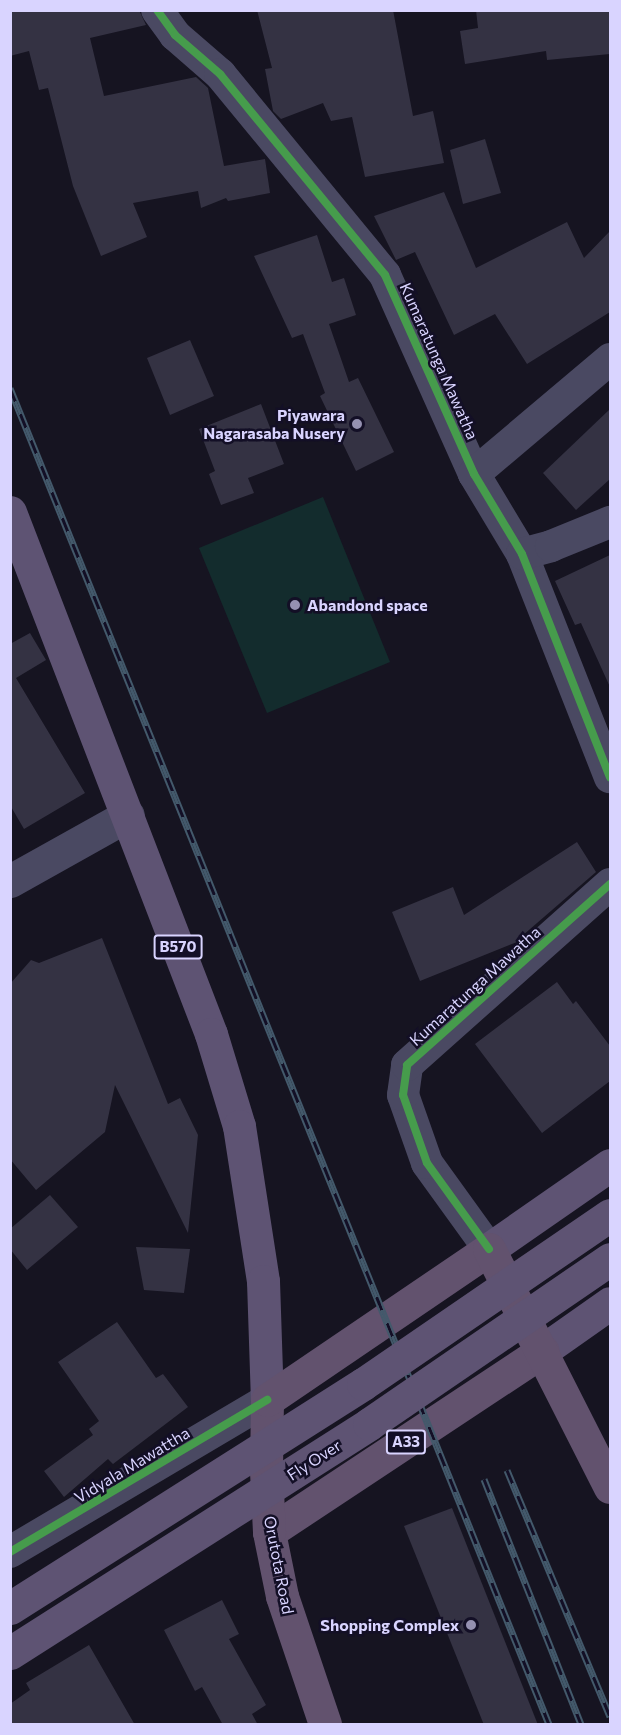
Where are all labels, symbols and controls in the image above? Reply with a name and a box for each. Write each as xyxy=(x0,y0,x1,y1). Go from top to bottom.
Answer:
street label: Kumaratunga Mawatha xyxy=(396,280,482,442)
place label: Piyawara Nagarasaba Nusery xyxy=(203,405,345,443)
marker: Piyawara Nagarasaba Nusery xyxy=(350,417,364,431)
place label: Abandond space xyxy=(307,595,428,615)
marker: Abandond space xyxy=(288,598,302,612)
street label: Kumaratunga Mawatha xyxy=(406,922,544,1050)
road number: B570 xyxy=(152,935,204,959)
street label: Vidyala Mawattha xyxy=(71,1423,193,1507)
road number: A33 xyxy=(385,1430,427,1454)
street label: Fly Over xyxy=(283,1435,345,1485)
street label: Orutota Road xyxy=(260,1514,298,1616)
place label: Shopping Complex xyxy=(320,1615,459,1635)
marker: Shopping Complex xyxy=(464,1618,478,1632)

